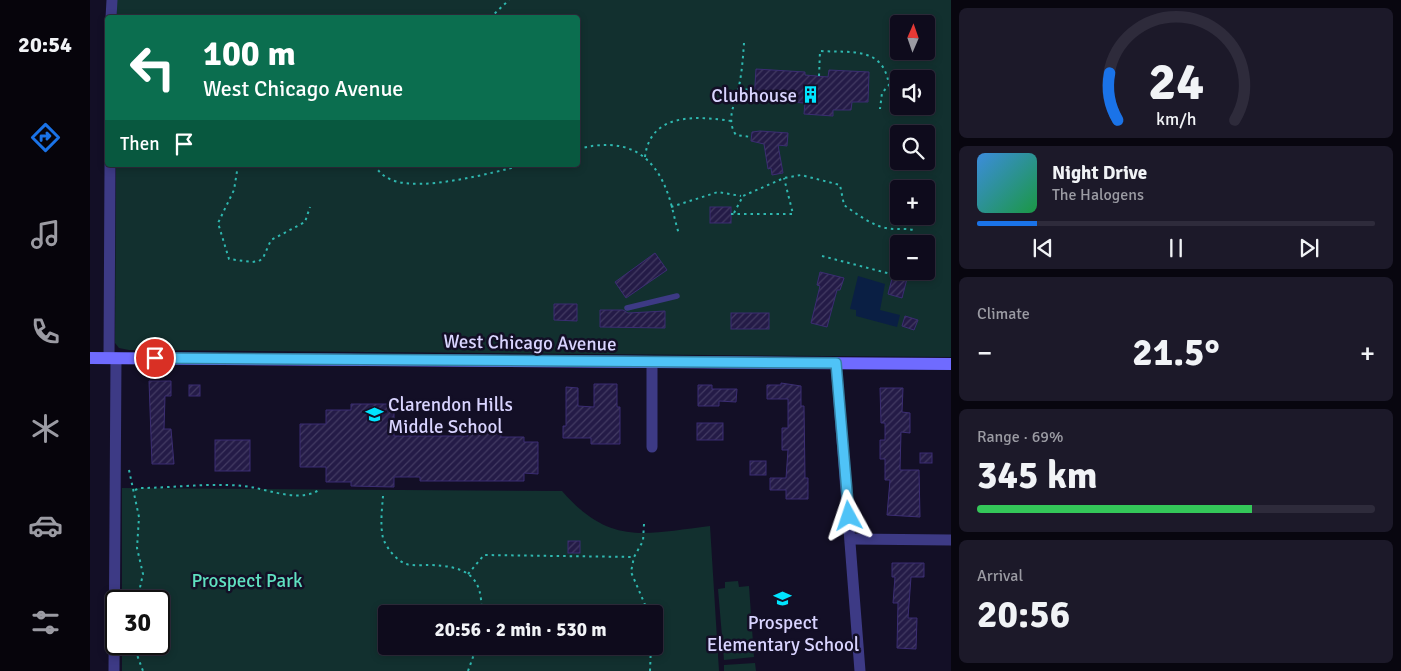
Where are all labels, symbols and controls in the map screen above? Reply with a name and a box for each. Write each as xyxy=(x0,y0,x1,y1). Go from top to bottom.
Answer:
north arrow xyxy=(890,15,935,60)
map controls xyxy=(890,15,935,280)
text: 20:54 xyxy=(18,31,72,58)
text: 100 m xyxy=(203,32,296,75)
icon: left xyxy=(120,35,185,100)
text: 24 xyxy=(1148,50,1204,114)
button: sound xyxy=(890,70,935,115)
text: West Chicago Avenue xyxy=(203,75,403,102)
place label: Clubhouse xyxy=(711,84,797,108)
building icon: Clubhouse xyxy=(801,85,821,105)
text: km/h xyxy=(1156,108,1196,130)
icon: directions xyxy=(28,120,63,155)
button: search xyxy=(890,125,935,170)
icon: arrive xyxy=(170,130,198,158)
text: Then xyxy=(120,132,160,156)
text: Night Drive xyxy=(1052,161,1147,185)
button: + xyxy=(890,180,935,225)
text: The Halogens xyxy=(1052,185,1144,205)
icon: music xyxy=(28,217,63,252)
icon: previous xyxy=(1029,234,1057,262)
icon: pause xyxy=(1162,234,1190,262)
icon: next xyxy=(1295,234,1323,262)
button: − xyxy=(890,235,935,280)
text: Climate xyxy=(977,304,1030,324)
icon: phone xyxy=(28,314,63,349)
street label: West Chicago Avenue xyxy=(443,329,617,357)
text: 21.5° xyxy=(1132,329,1220,376)
text: − xyxy=(977,336,992,370)
text: + xyxy=(1360,336,1375,370)
pin xyxy=(134,337,176,379)
icon: arrive xyxy=(141,344,169,372)
place label: Clarendon Hills Middle School xyxy=(388,393,513,439)
school or university icon: Clarendon Hills Middle School xyxy=(364,405,384,425)
icon: climate xyxy=(28,411,63,446)
text: Range · 69% xyxy=(977,427,1063,447)
text: 345 km xyxy=(977,452,1098,499)
position arrow xyxy=(822,489,874,541)
icon: car xyxy=(28,508,63,543)
text: Arrival xyxy=(977,566,1023,586)
park label: Prospect Park xyxy=(191,569,303,593)
school or university icon: Prospect Elementary School xyxy=(773,589,793,609)
speed limit sign: 30 xyxy=(105,590,170,655)
text: 20:56 xyxy=(977,591,1070,638)
icon: filters xyxy=(28,605,63,640)
place label: Prospect Elementary School xyxy=(707,611,859,657)
text: 20:56 · 2 min · 530 m xyxy=(434,618,607,642)

